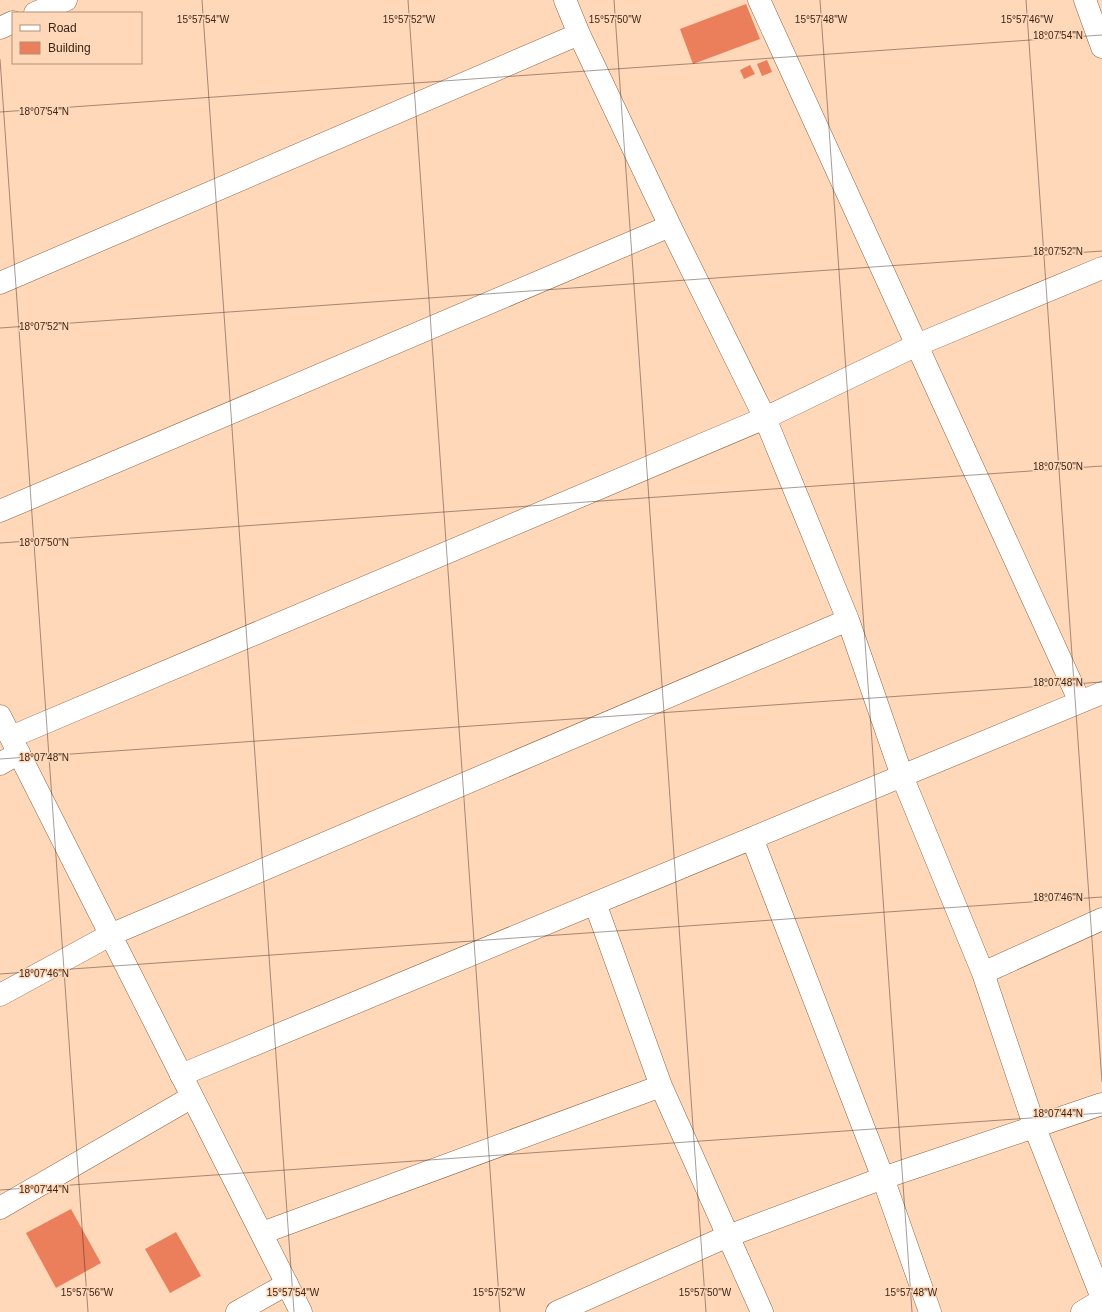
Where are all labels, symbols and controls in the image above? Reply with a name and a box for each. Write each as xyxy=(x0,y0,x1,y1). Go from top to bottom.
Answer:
legend xyxy=(12,12,142,64)
text: 15°57'54"W xyxy=(177,14,230,25)
text: 15°57'52"W xyxy=(383,14,436,25)
text: 15°57'50"W xyxy=(589,14,642,25)
text: 15°57'48"W xyxy=(795,14,848,25)
text: 15°57'46"W xyxy=(1001,14,1054,25)
text: Road xyxy=(48,21,77,35)
text: 18°07'54"N xyxy=(1033,30,1083,41)
text: Building xyxy=(48,41,91,55)
text: 18°07'54"N xyxy=(19,106,69,117)
text: 18°07'52"N xyxy=(1033,246,1083,257)
text: 18°07'52"N xyxy=(19,321,69,332)
text: 18°07'50"N xyxy=(1033,461,1083,472)
text: 18°07'50"N xyxy=(19,537,69,548)
text: 18°07'48"N xyxy=(1033,677,1083,688)
text: 18°07'48"N xyxy=(19,752,69,763)
text: 18°07'46"N xyxy=(1033,892,1083,903)
text: 18°07'46"N xyxy=(19,968,69,979)
text: 18°07'44"N xyxy=(1033,1108,1083,1119)
text: 18°07'44"N xyxy=(19,1184,69,1195)
text: 15°57'56"W xyxy=(61,1287,114,1298)
text: 15°57'54"W xyxy=(267,1287,320,1298)
text: 15°57'52"W xyxy=(473,1287,526,1298)
text: 15°57'50"W xyxy=(679,1287,732,1298)
text: 15°57'48"W xyxy=(885,1287,938,1298)

